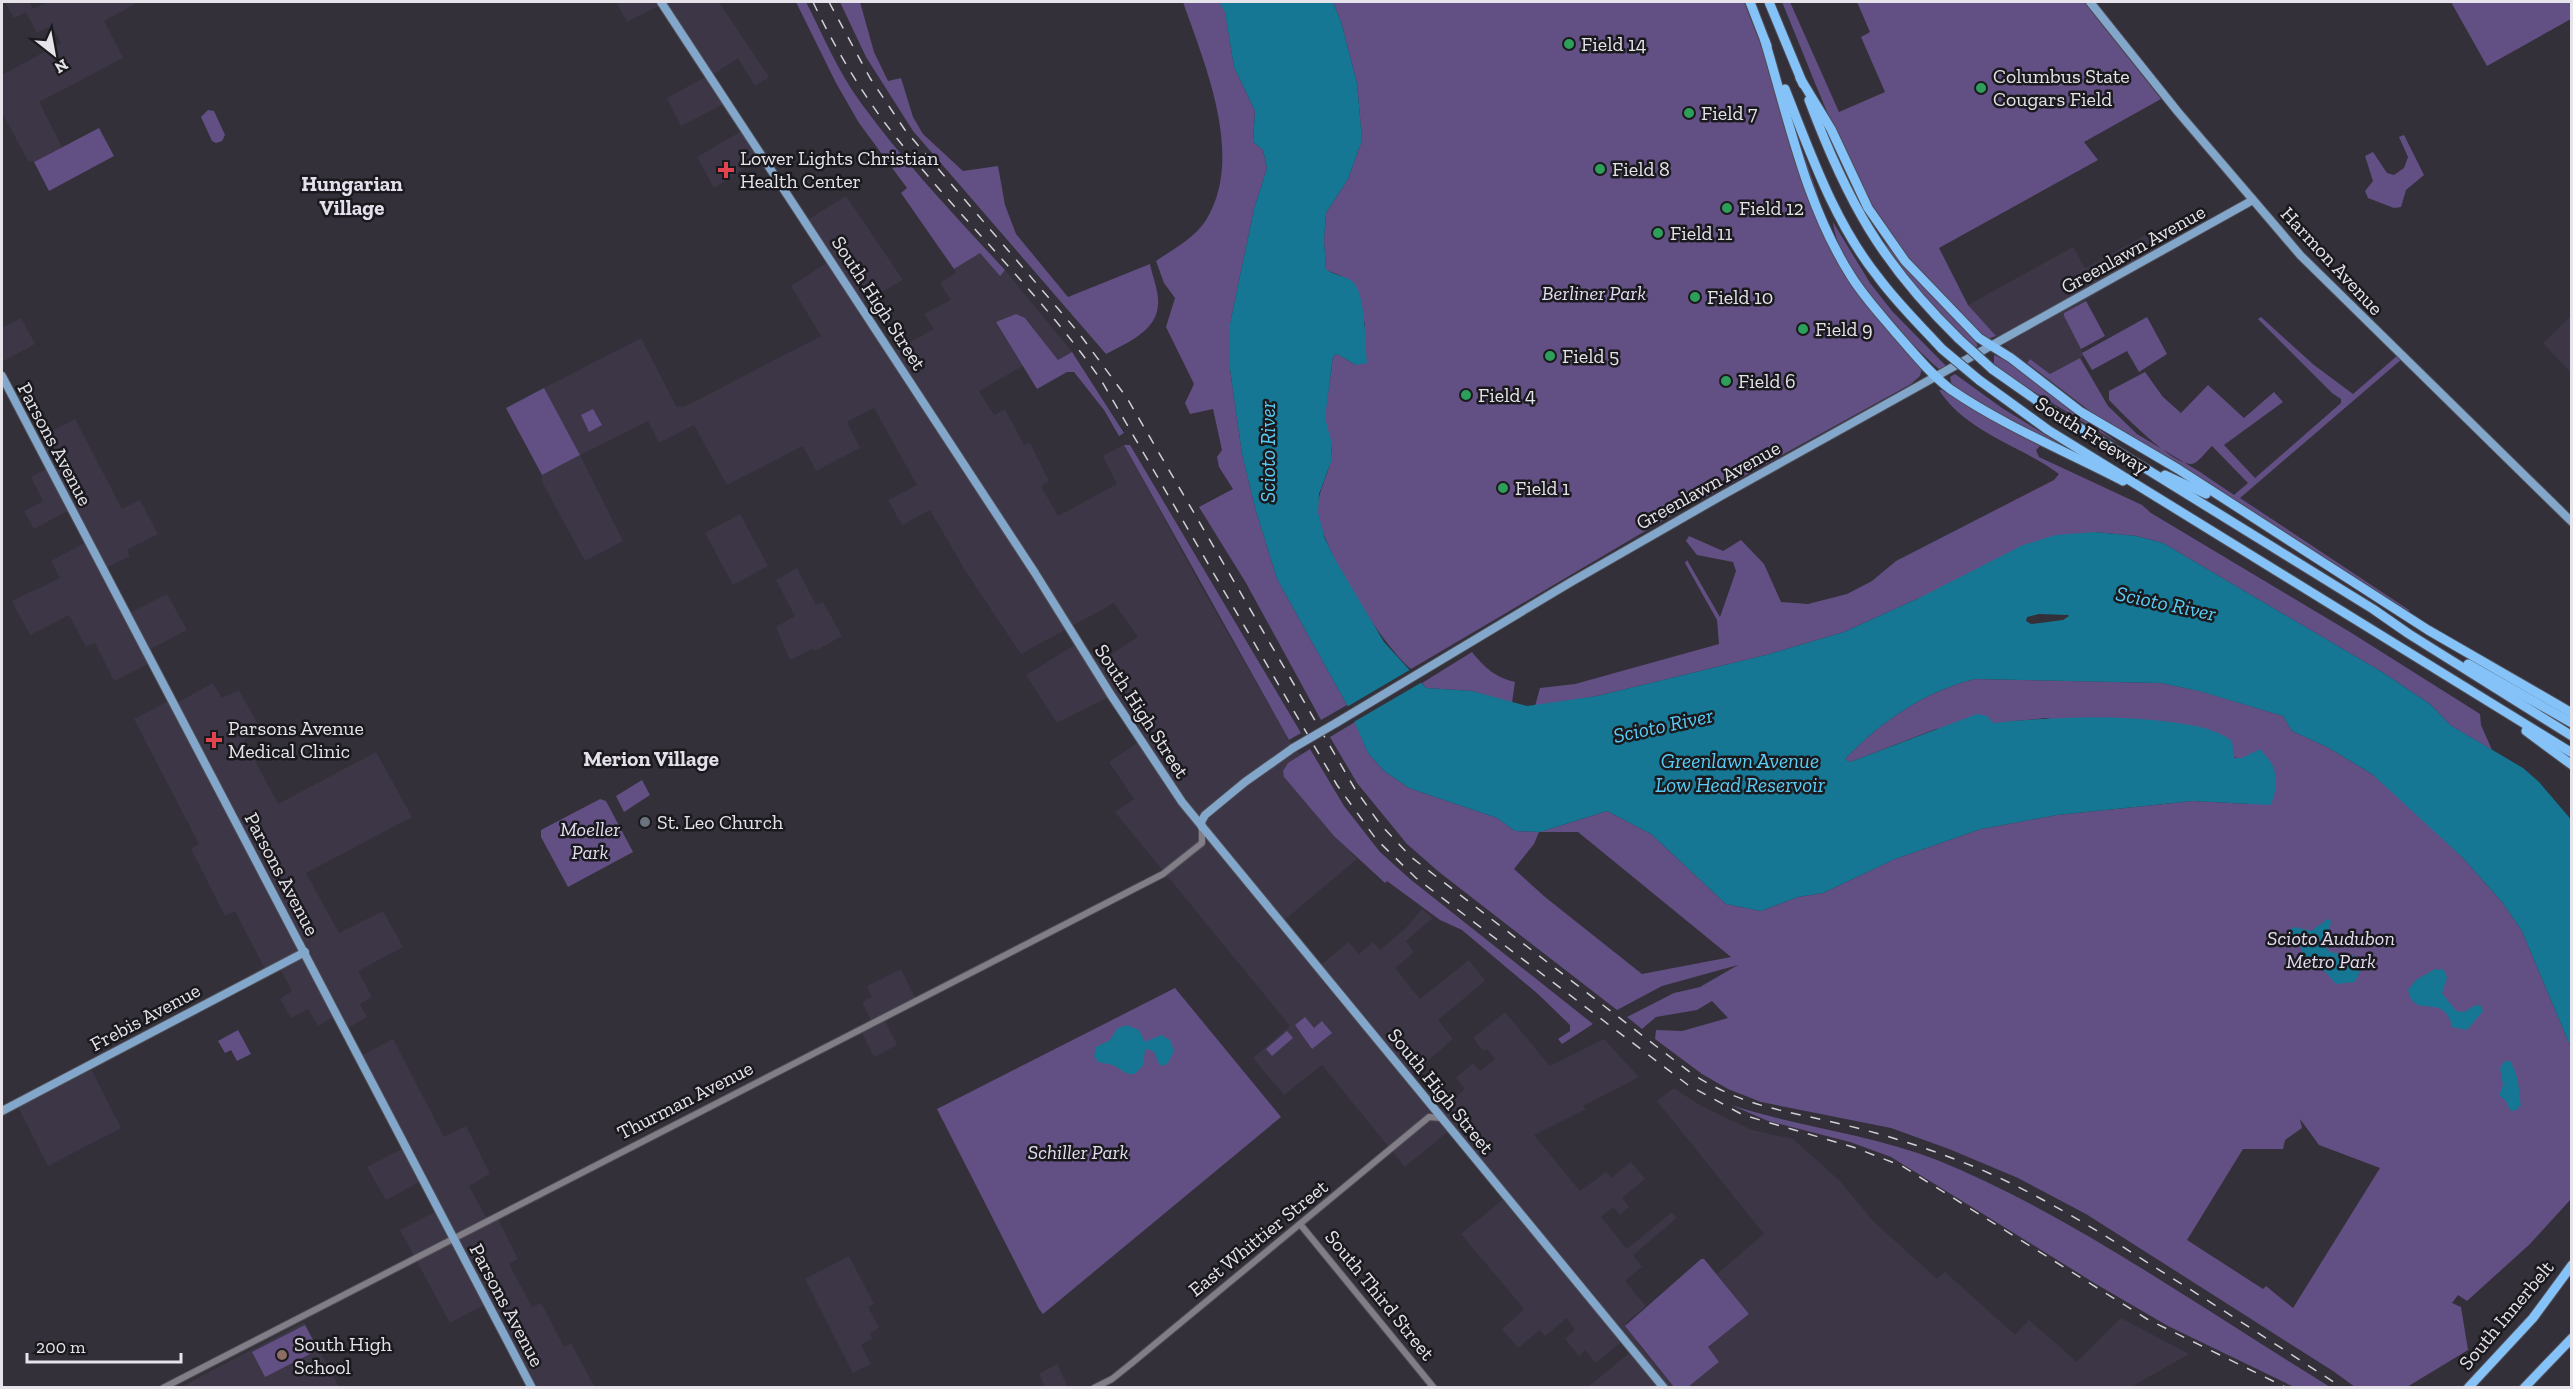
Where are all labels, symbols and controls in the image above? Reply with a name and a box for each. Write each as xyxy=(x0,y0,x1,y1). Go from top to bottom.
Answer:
north arrow xyxy=(24,24,84,84)
place label: Field 14 xyxy=(1581,32,1647,56)
marker: Field 14 xyxy=(1562,37,1576,51)
text: N xyxy=(51,55,72,78)
place label: Columbus State Cougars Field xyxy=(1993,64,2130,111)
marker: Columbus State Cougars Field xyxy=(1974,81,1988,95)
place label: Field 7 xyxy=(1701,101,1758,125)
marker: Field 7 xyxy=(1682,106,1696,120)
place label: Lower Lights Christian Health Center xyxy=(740,146,939,193)
place label: Field 8 xyxy=(1612,157,1670,181)
marker: Lower Lights Christian Health Center xyxy=(717,161,735,179)
marker: Field 8 xyxy=(1593,162,1607,176)
district label: Hungarian Village xyxy=(301,171,403,220)
place label: Field 12 xyxy=(1739,196,1804,220)
street label: Greenlawn Avenue xyxy=(2057,199,2209,299)
marker: Field 12 xyxy=(1720,201,1734,215)
street label: Harmon Avenue xyxy=(2276,202,2388,320)
place label: Field 11 xyxy=(1670,221,1733,245)
marker: Field 11 xyxy=(1651,226,1665,240)
street label: South High Street xyxy=(827,231,932,375)
park label: Berliner Park xyxy=(1542,281,1646,305)
place label: Field 10 xyxy=(1707,285,1773,309)
marker: Field 10 xyxy=(1688,290,1702,304)
place label: Field 9 xyxy=(1815,317,1873,341)
marker: Field 9 xyxy=(1796,322,1810,336)
place label: Field 5 xyxy=(1562,344,1619,368)
marker: Field 5 xyxy=(1543,349,1557,363)
place label: Field 6 xyxy=(1738,369,1796,393)
marker: Field 6 xyxy=(1719,374,1733,388)
street label: Parsons Avenue xyxy=(12,378,98,510)
place label: Field 4 xyxy=(1478,383,1536,407)
marker: Field 4 xyxy=(1459,388,1473,402)
street label: South Freeway xyxy=(2031,391,2153,480)
water label: Scioto River xyxy=(1255,400,1280,503)
street label: Greenlawn Avenue xyxy=(1632,435,1784,535)
place label: Field 1 xyxy=(1515,476,1570,500)
marker: Field 1 xyxy=(1496,481,1510,495)
water label: Scioto River xyxy=(2114,580,2219,626)
street label: South High Street xyxy=(1090,639,1195,783)
water label: Scioto River xyxy=(1611,702,1716,748)
place label: Parsons Avenue Medical Clinic xyxy=(228,716,364,763)
marker: Parsons Avenue Medical Clinic xyxy=(205,731,223,749)
district label: Merion Village xyxy=(583,746,719,771)
water label: Greenlawn Avenue Low Head Reservoir xyxy=(1655,748,1826,797)
street label: Parsons Avenue xyxy=(239,808,325,940)
place label: St. Leo Church xyxy=(657,810,784,834)
marker: St. Leo Church xyxy=(638,815,652,829)
park label: Moeller Park xyxy=(560,817,620,864)
park label: Scioto Audubon Metro Park xyxy=(2267,926,2395,973)
street label: Frebis Avenue xyxy=(86,978,204,1056)
street label: South High Street xyxy=(1383,1023,1499,1159)
street label: Thurman Avenue xyxy=(613,1056,757,1144)
park label: Schiller Park xyxy=(1028,1140,1128,1164)
street label: East Whittier Street xyxy=(1184,1174,1333,1301)
street label: South Third Street xyxy=(1320,1225,1440,1365)
street label: Parsons Avenue xyxy=(464,1239,550,1371)
street label: South Innerbelt xyxy=(2453,1255,2559,1374)
scale bar xyxy=(27,1326,182,1364)
place label: South High School xyxy=(294,1332,393,1379)
text: 200 m xyxy=(36,1336,86,1358)
marker: South High School xyxy=(275,1348,289,1362)

